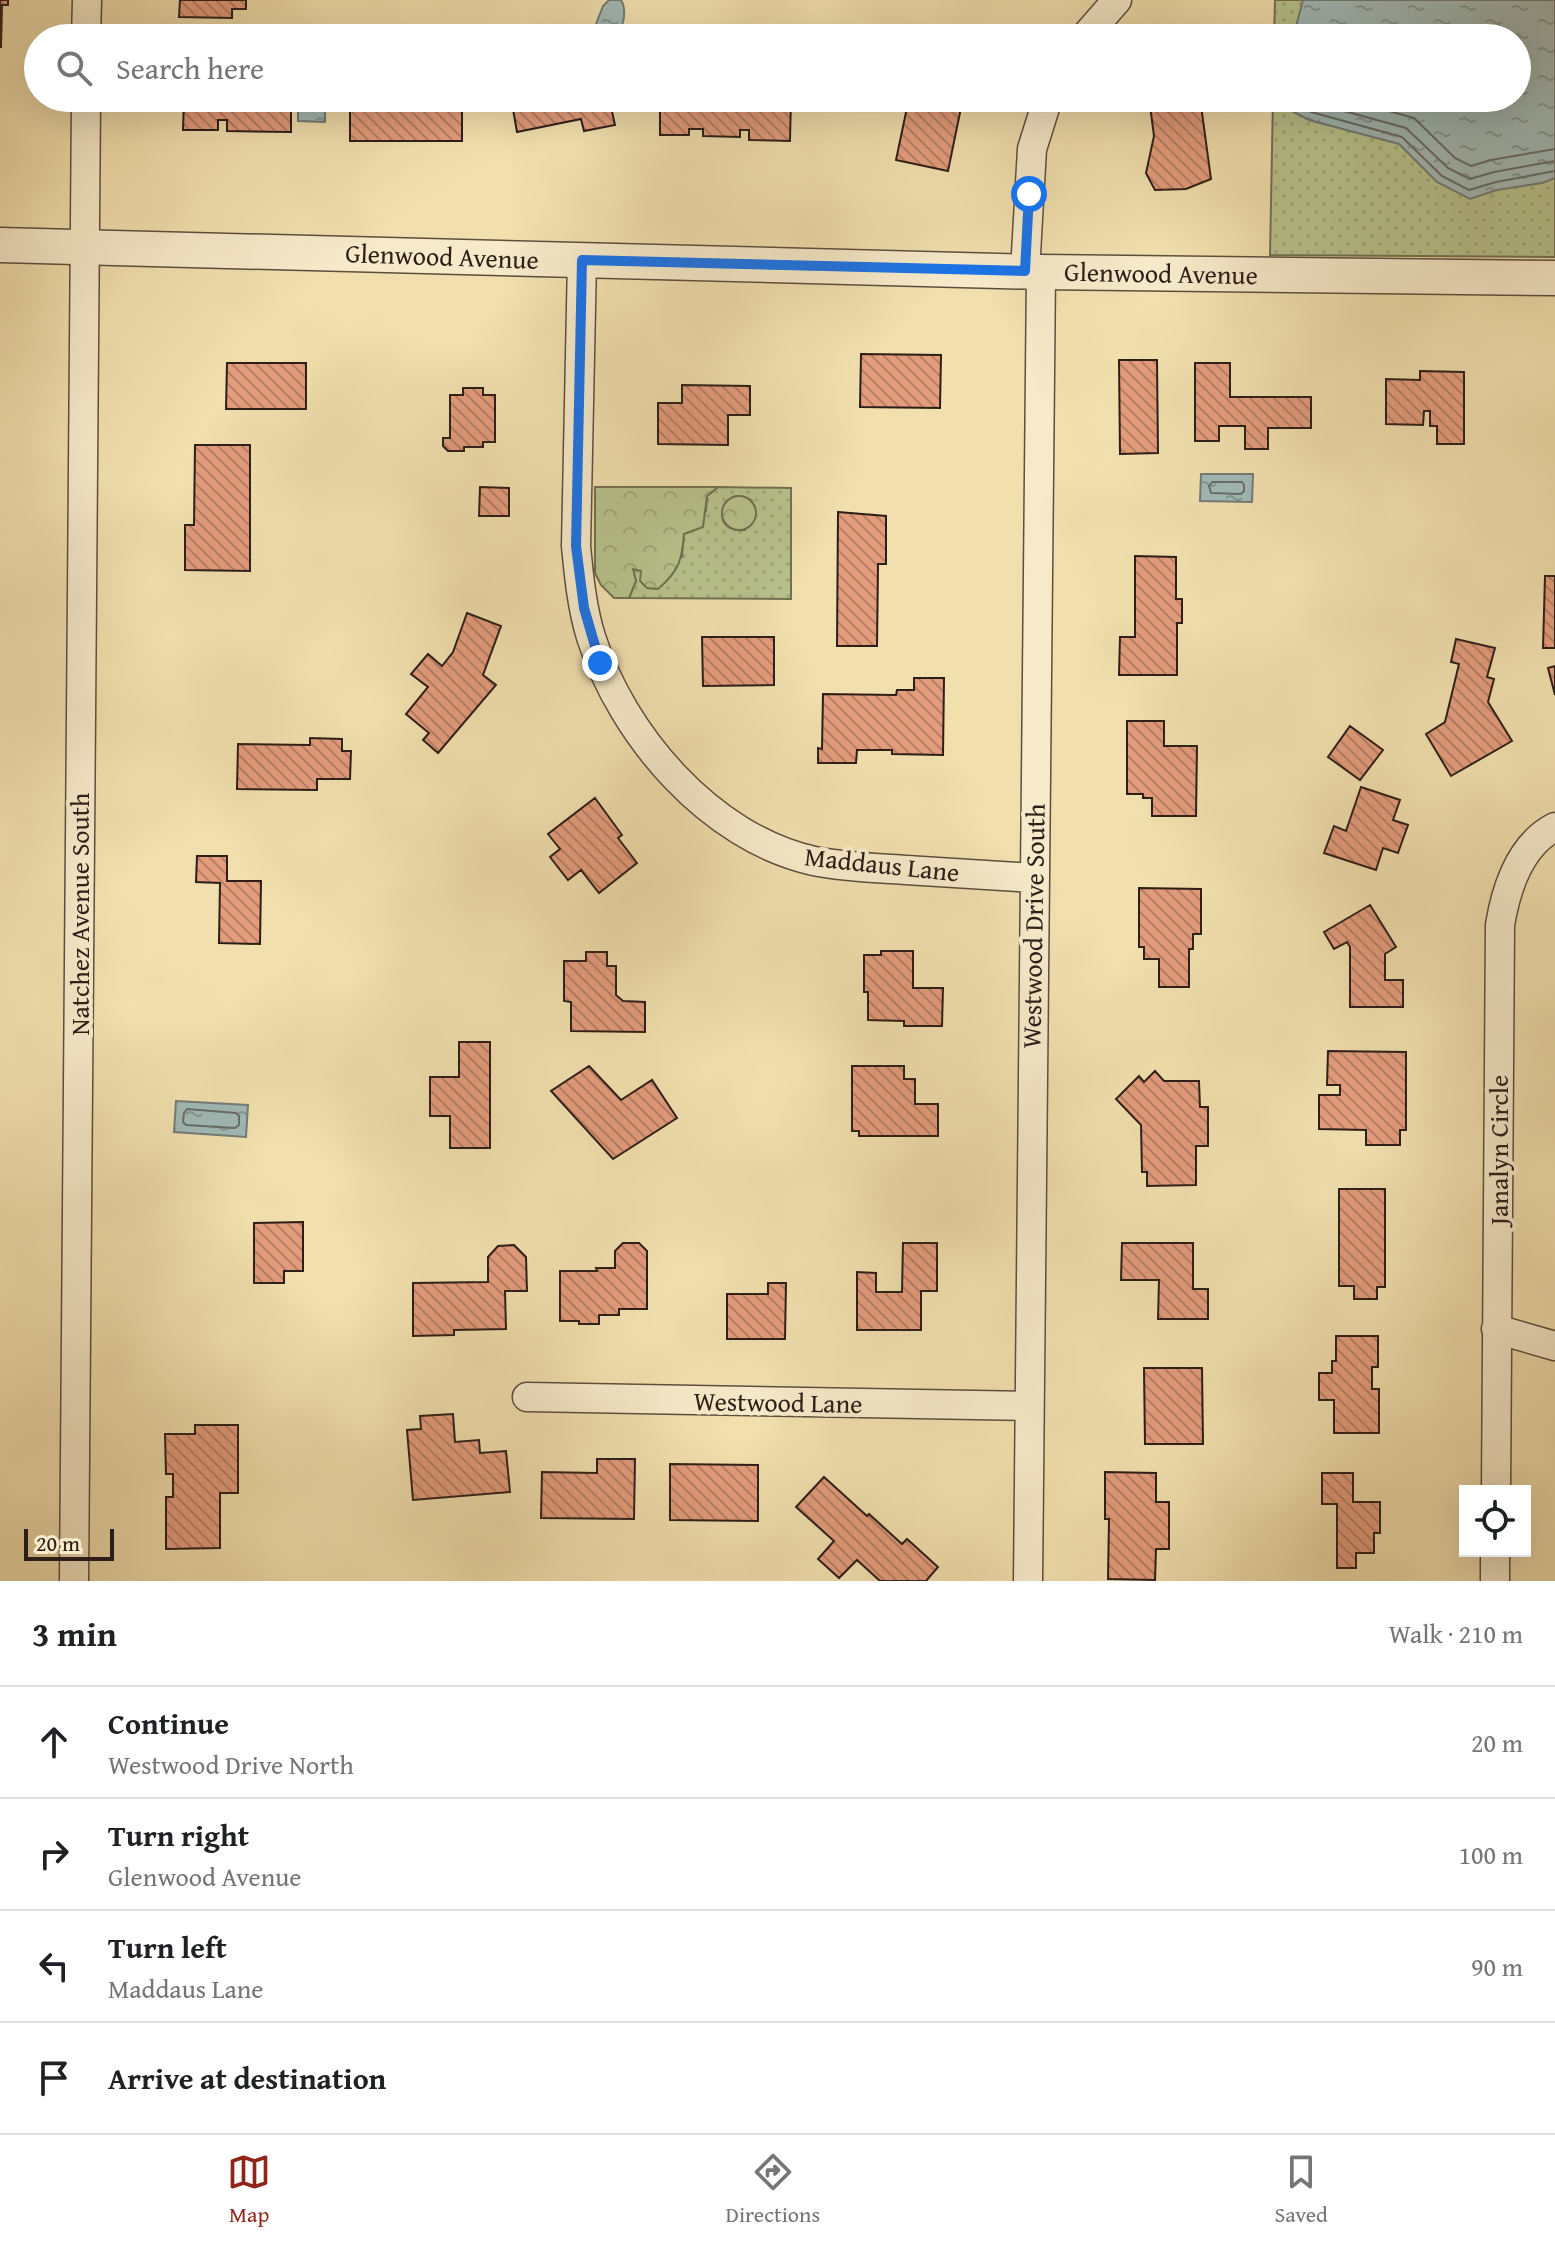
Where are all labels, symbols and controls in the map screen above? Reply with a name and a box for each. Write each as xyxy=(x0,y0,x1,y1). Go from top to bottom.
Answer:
search box xyxy=(24,24,1531,112)
icon: search xyxy=(52,46,96,90)
text: Search here xyxy=(116,46,264,90)
route start xyxy=(1011,176,1047,212)
street label: Glenwood Avenue xyxy=(345,233,539,279)
street label: Glenwood Avenue xyxy=(1064,252,1258,294)
route end xyxy=(582,645,618,681)
street label: Natchez Avenue South xyxy=(60,792,99,1035)
street label: Westwood Drive South xyxy=(1011,803,1055,1049)
street label: Maddaus Lane xyxy=(803,836,961,892)
street label: Janalyn Circle xyxy=(1479,1075,1518,1228)
street label: Westwood Lane xyxy=(693,1381,863,1423)
map controls xyxy=(1459,1485,1531,1557)
button: locate xyxy=(1459,1485,1531,1557)
scale bar xyxy=(24,1525,114,1561)
text: 20 m xyxy=(36,1527,80,1559)
text: 3 min xyxy=(32,1609,117,1658)
text: Walk · 210 m xyxy=(1389,1614,1523,1653)
text: Continue xyxy=(108,1701,229,1745)
icon: ahead xyxy=(32,1720,76,1764)
text: 20 m xyxy=(1471,1723,1523,1762)
text: Westwood Drive North xyxy=(108,1745,354,1784)
text: Turn right xyxy=(108,1813,249,1857)
icon: right xyxy=(32,1832,76,1876)
text: 100 m xyxy=(1458,1835,1523,1874)
text: Glenwood Avenue xyxy=(108,1857,302,1896)
text: Turn left xyxy=(108,1925,227,1969)
icon: left xyxy=(32,1944,76,1988)
text: 90 m xyxy=(1471,1947,1523,1986)
text: Maddaus Lane xyxy=(108,1969,264,2008)
icon: arrive xyxy=(32,2056,76,2100)
text: Arrive at destination xyxy=(108,2056,386,2100)
tab: Map xyxy=(227,2150,271,2230)
tab: Directions xyxy=(726,2150,820,2230)
tab: Saved xyxy=(1275,2150,1328,2230)

